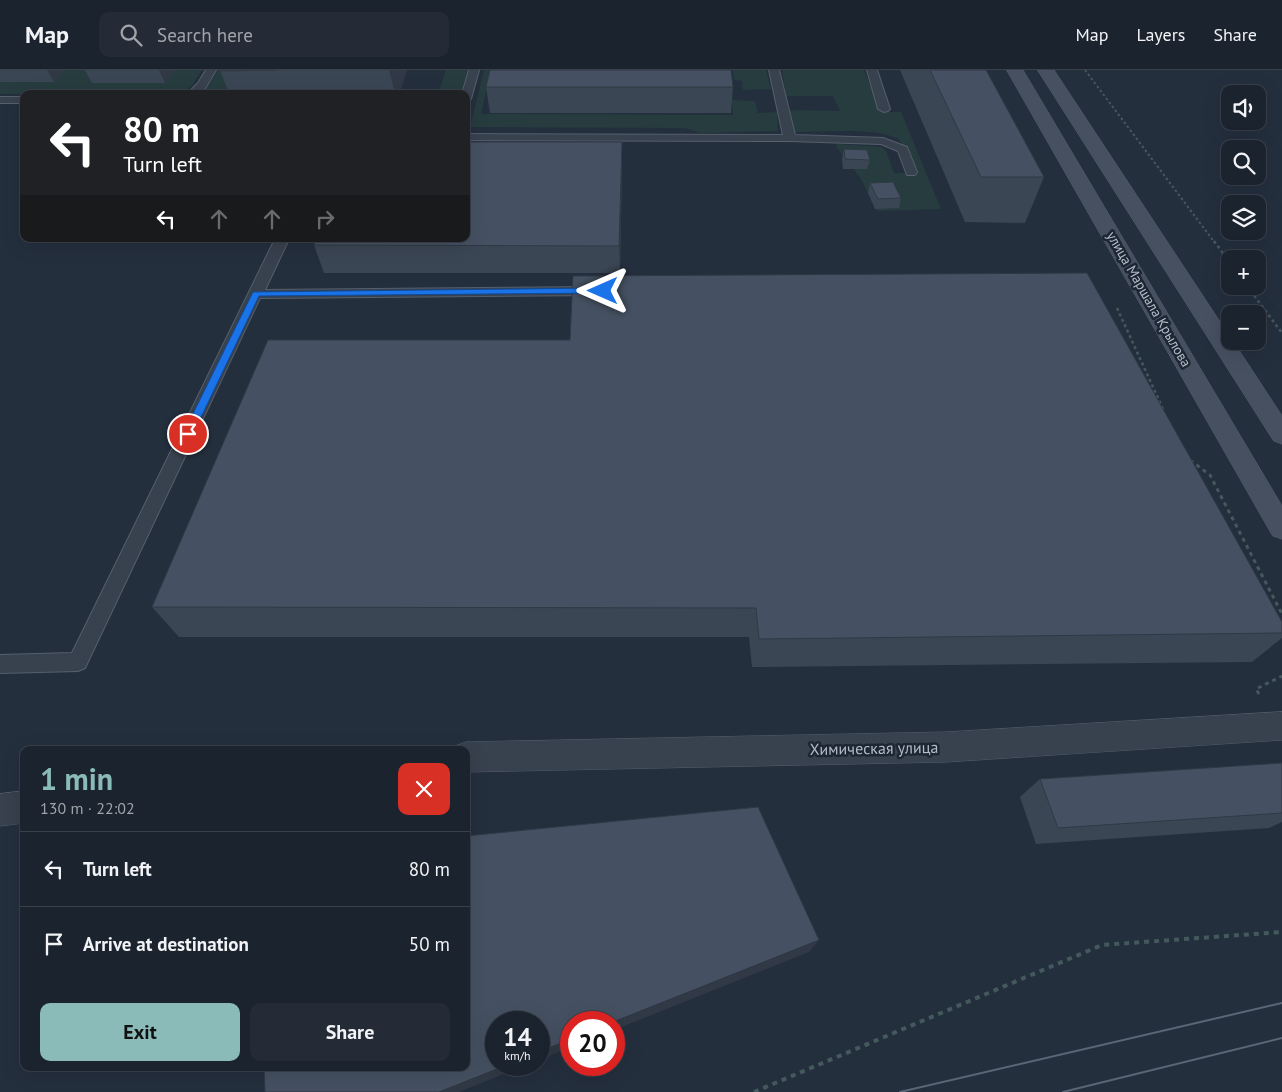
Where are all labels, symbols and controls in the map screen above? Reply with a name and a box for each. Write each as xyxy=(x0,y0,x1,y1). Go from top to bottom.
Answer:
search box xyxy=(99,12,449,57)
text: Map xyxy=(25,19,69,50)
icon: search xyxy=(117,21,145,49)
text: Search here xyxy=(157,23,253,47)
text: Map xyxy=(1076,23,1108,46)
text: Layers xyxy=(1136,23,1185,46)
text: Share xyxy=(1213,23,1257,46)
map controls xyxy=(1221,85,1266,350)
button: sound xyxy=(1221,85,1266,130)
text: 80 m xyxy=(123,106,200,152)
icon: left xyxy=(40,110,105,175)
button: search xyxy=(1221,140,1266,185)
text: Turn left xyxy=(123,150,202,178)
button: layers xyxy=(1221,195,1266,240)
icon: left xyxy=(152,205,180,233)
icon: ahead xyxy=(205,205,233,233)
icon: ahead xyxy=(258,205,286,233)
icon: right xyxy=(311,205,339,233)
street label: улица Маршала Крылова xyxy=(1103,228,1195,370)
button: + xyxy=(1221,250,1266,295)
position arrow xyxy=(576,264,628,316)
button: − xyxy=(1221,305,1266,350)
pin xyxy=(167,413,209,455)
icon: arrive xyxy=(174,420,202,448)
street label: Химическая улица xyxy=(809,737,939,759)
text: 1 min xyxy=(40,759,113,798)
button: close xyxy=(398,763,450,815)
text: 130 m · 22:02 xyxy=(40,798,135,818)
icon: left xyxy=(40,855,68,883)
text: Turn left xyxy=(83,857,152,881)
text: 80 m xyxy=(409,857,450,881)
icon: arrive xyxy=(40,930,68,958)
text: Arrive at destination xyxy=(83,932,249,956)
text: 50 m xyxy=(409,932,450,956)
button: Exit xyxy=(40,1003,240,1061)
button: Share xyxy=(250,1003,450,1061)
speed limit sign: 20 xyxy=(560,1011,625,1076)
text: 14 xyxy=(503,1021,532,1053)
text: km/h xyxy=(504,1048,531,1063)

